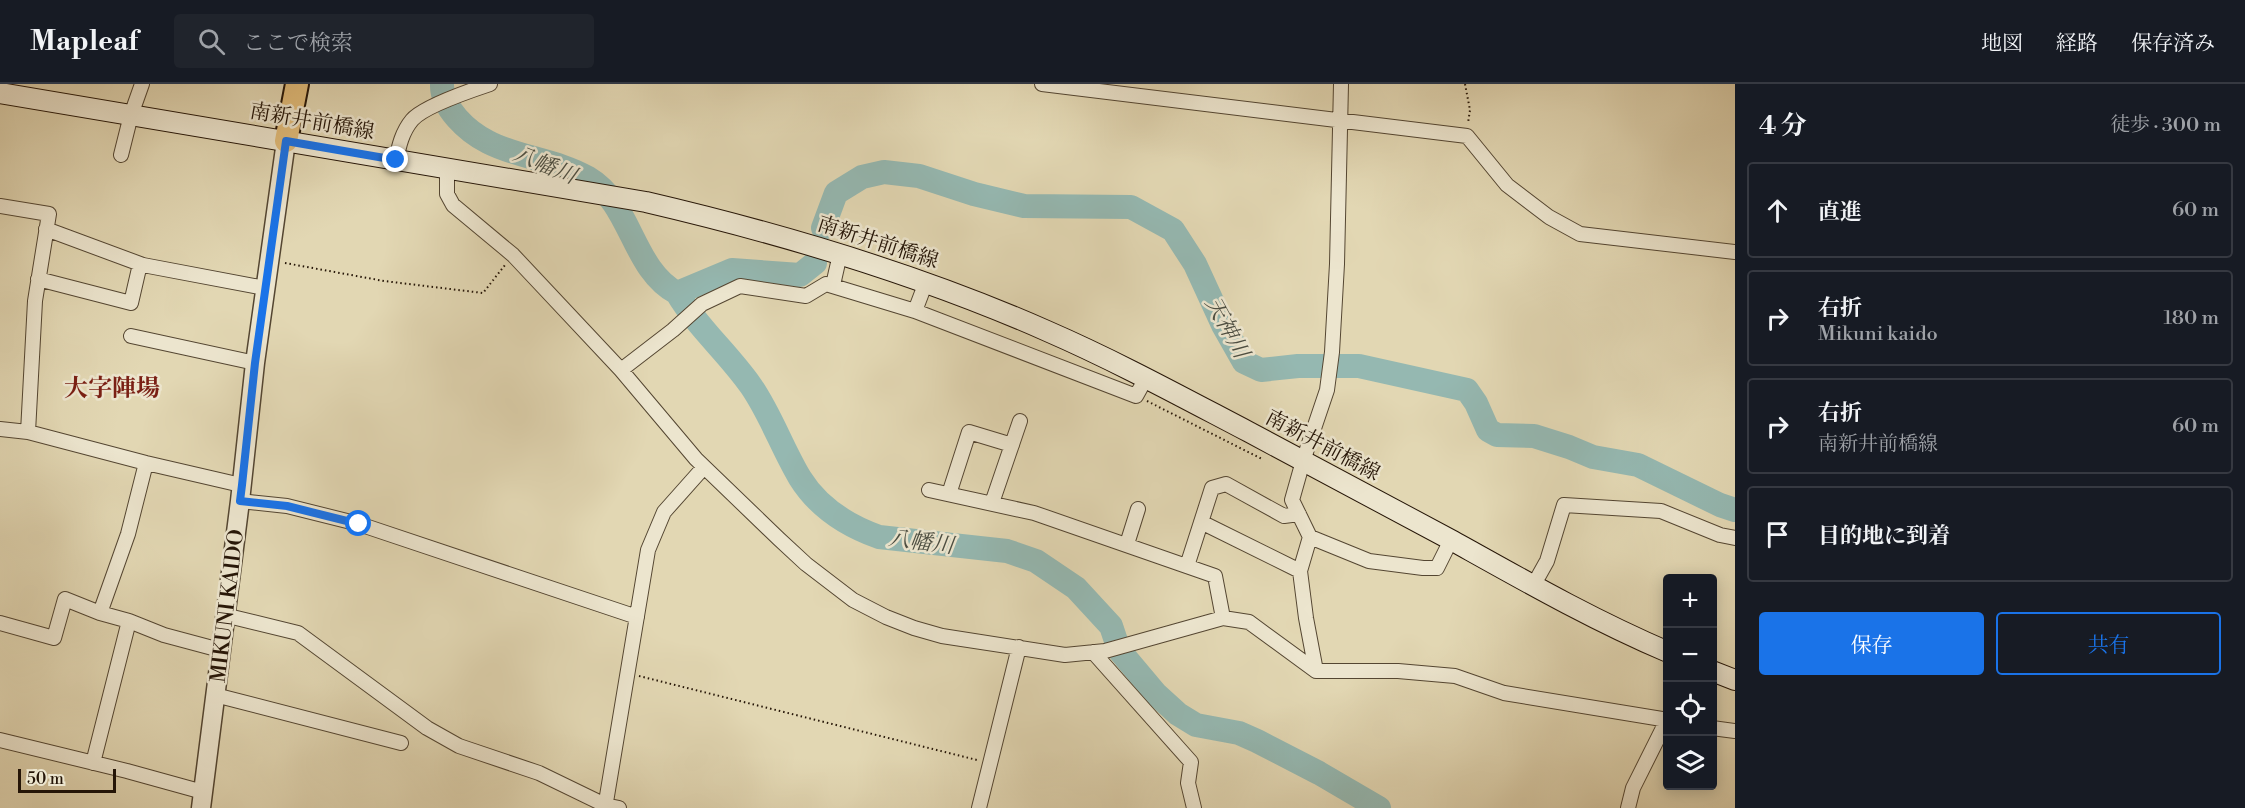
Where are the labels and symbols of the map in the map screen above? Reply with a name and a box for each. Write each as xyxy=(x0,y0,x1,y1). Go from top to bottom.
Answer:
street label: 南新井前橋線 xyxy=(248,98,376,146)
water label: 八幡川 xyxy=(509,141,582,191)
route end xyxy=(382,146,408,172)
street label: 南新井前橋線 xyxy=(814,211,942,275)
water label: 天神川 xyxy=(1199,292,1255,365)
district label: 大字陣場 xyxy=(64,374,160,404)
street label: 南新井前橋線 xyxy=(1261,405,1384,487)
route start xyxy=(345,510,371,536)
water label: 八幡川 xyxy=(886,525,957,560)
street label: MIKUNI KAIDO xyxy=(206,528,250,684)
scale bar xyxy=(18,766,116,794)

